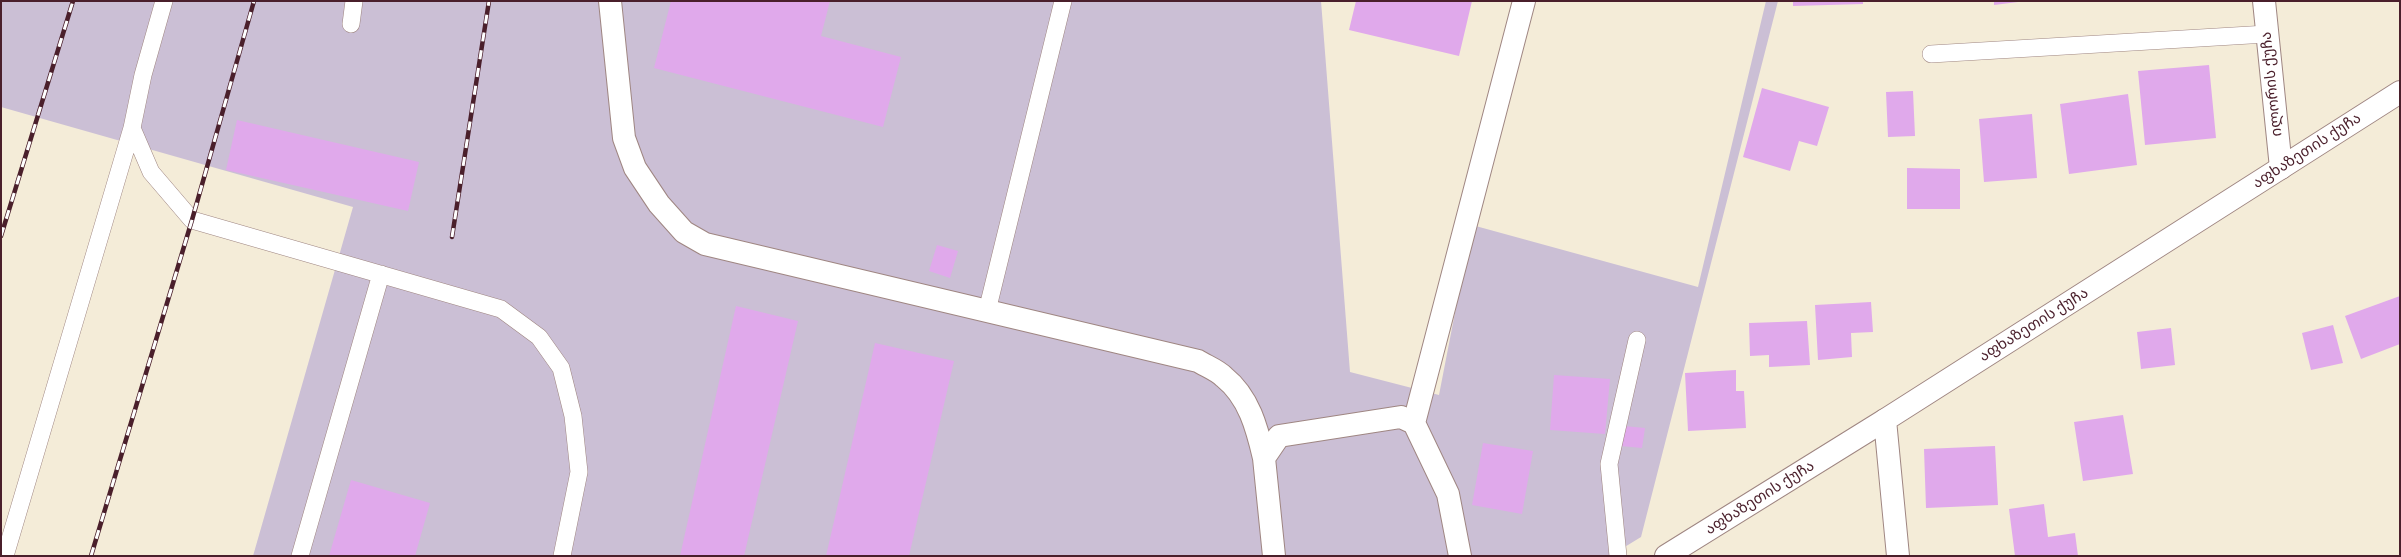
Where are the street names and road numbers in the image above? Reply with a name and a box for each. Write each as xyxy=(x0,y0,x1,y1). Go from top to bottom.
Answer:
street label: ილორის ქუჩა xyxy=(2258,31,2286,137)
street label: აფხაზეთის ქუჩა xyxy=(2249,109,2365,193)
street label: აფხაზეთის ქუჩა xyxy=(1976,284,2092,366)
street label: აფხაზეთის ქუჩა xyxy=(1702,457,1818,539)

